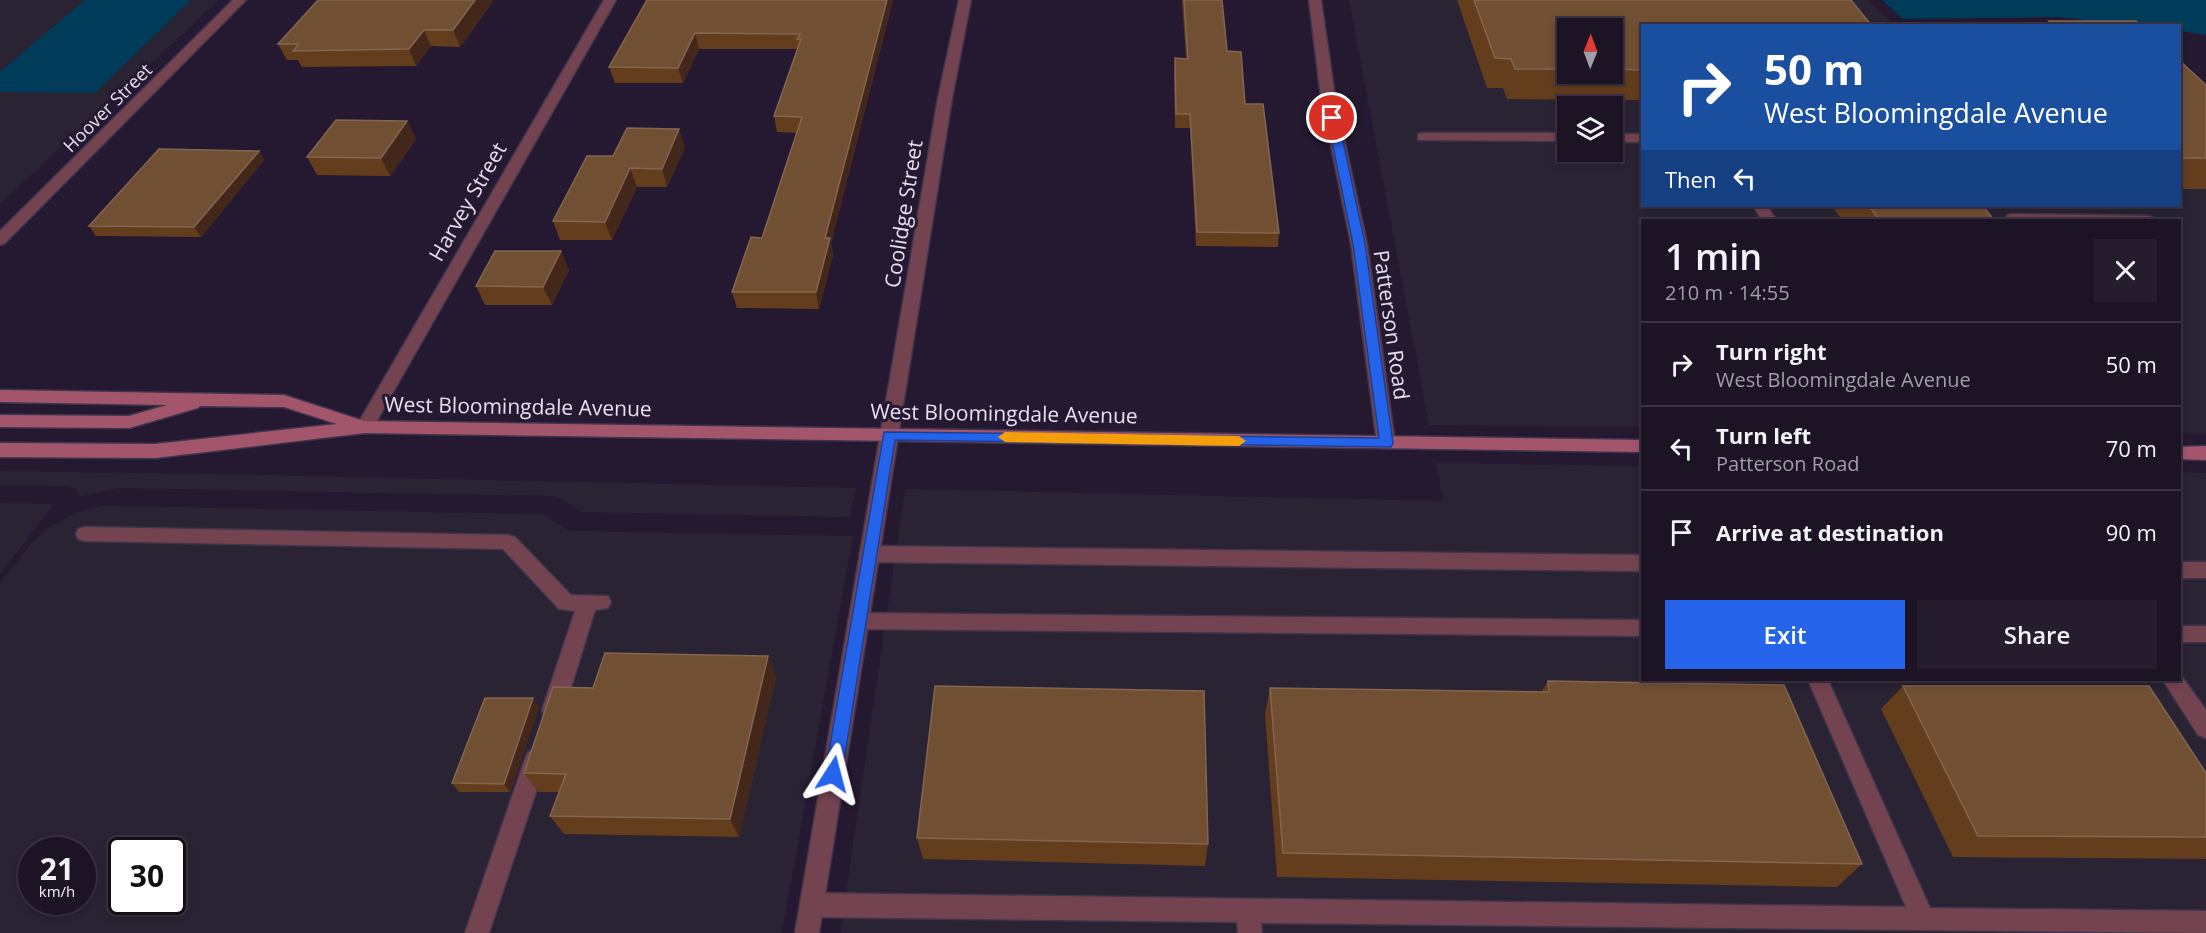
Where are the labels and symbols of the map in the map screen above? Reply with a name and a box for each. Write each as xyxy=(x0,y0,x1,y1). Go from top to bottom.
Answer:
north arrow xyxy=(1557,18,1623,84)
street label: Hoover Street xyxy=(58,58,157,157)
pin xyxy=(1306,92,1357,143)
street label: Harvey Street xyxy=(422,137,512,266)
street label: Coolidge Street xyxy=(878,138,929,290)
street label: Patterson Road xyxy=(1368,248,1416,401)
street label: West Bloomingdale Avenue xyxy=(384,390,652,422)
street label: West Bloomingdale Avenue xyxy=(870,397,1138,429)
position arrow xyxy=(801,742,865,806)
speed limit sign: 30 xyxy=(108,837,186,915)

